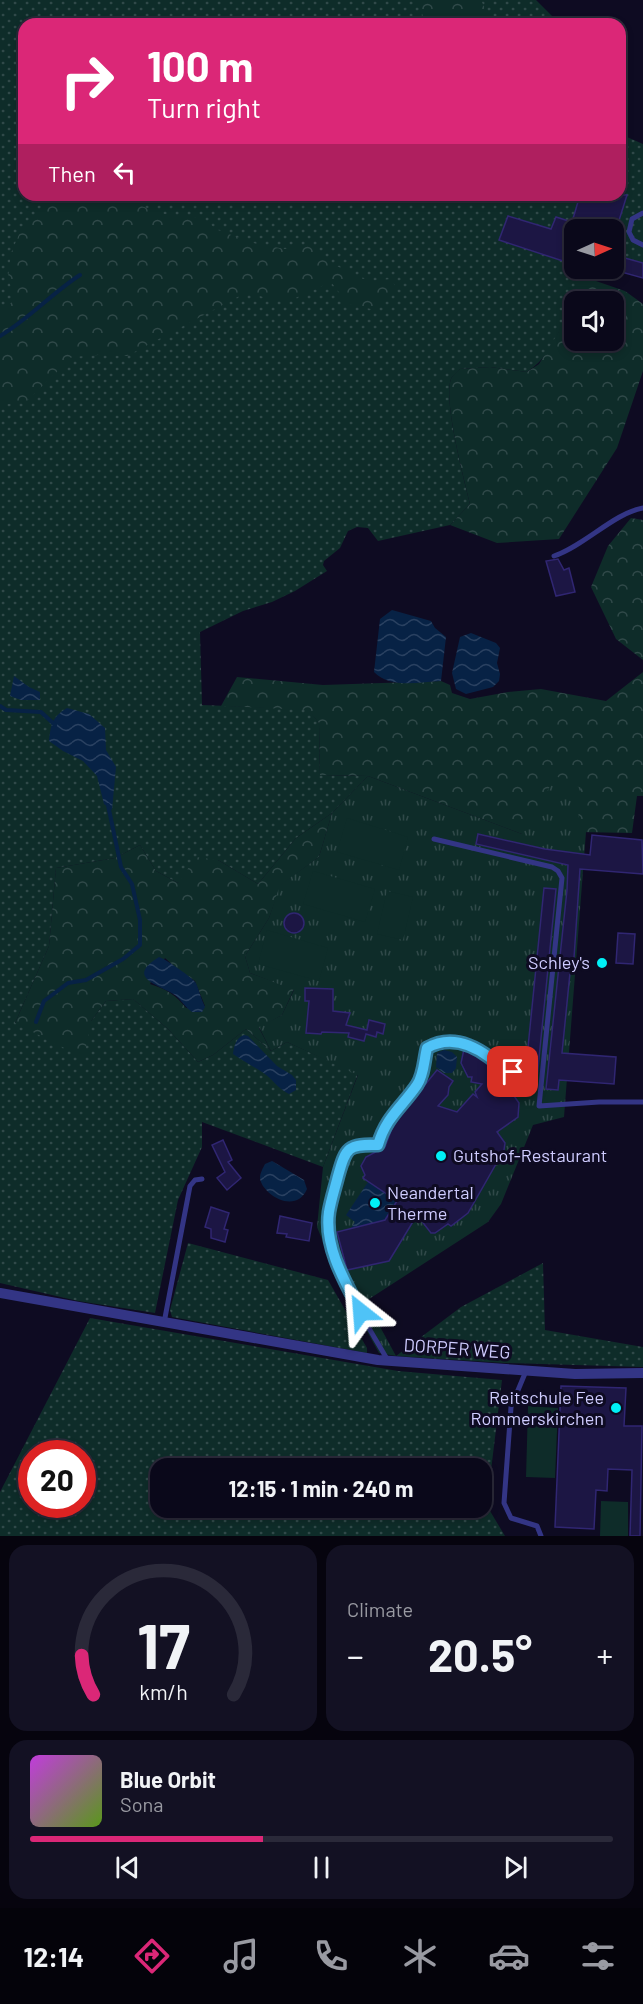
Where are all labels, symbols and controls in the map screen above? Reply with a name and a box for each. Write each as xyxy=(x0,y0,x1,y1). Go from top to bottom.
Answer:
text: 100 m xyxy=(147,40,253,90)
icon: right xyxy=(48,42,126,120)
text: Turn right xyxy=(147,91,261,123)
icon: left xyxy=(108,156,141,189)
text: Then xyxy=(48,160,96,186)
north arrow xyxy=(564,219,624,279)
map controls xyxy=(564,219,624,351)
button: sound xyxy=(564,291,624,351)
place label: Schley's xyxy=(528,951,590,973)
marker: Schley's xyxy=(595,956,609,970)
pin xyxy=(487,1046,538,1097)
icon: arrive xyxy=(496,1055,529,1088)
place label: Gutshof-Restaurant xyxy=(453,1144,607,1166)
marker: Gutshof-Restaurant xyxy=(434,1149,448,1163)
place label: Neandertal Therme xyxy=(387,1181,474,1224)
marker: Neandertal Therme xyxy=(368,1196,382,1210)
position arrow xyxy=(329,1280,393,1344)
street label: DORPER WEG xyxy=(403,1333,511,1363)
place label: Reitschule Fee Rommerskirchen xyxy=(471,1386,604,1429)
marker: Reitschule Fee Rommerskirchen xyxy=(609,1401,623,1415)
speed limit sign: 20 xyxy=(18,1440,96,1518)
text: 12:15 · 1 min · 240 m xyxy=(229,1475,413,1501)
text: Climate xyxy=(347,1597,413,1621)
text: 17 xyxy=(136,1607,190,1681)
text: 20.5° xyxy=(428,1627,532,1681)
text: − xyxy=(347,1635,364,1675)
text: + xyxy=(597,1635,613,1675)
text: km/h xyxy=(139,1679,187,1704)
text: Blue Orbit xyxy=(120,1766,216,1792)
text: Sona xyxy=(120,1792,164,1816)
icon: previous xyxy=(111,1851,144,1884)
icon: pause xyxy=(305,1851,338,1884)
icon: next xyxy=(499,1851,532,1884)
icon: directions xyxy=(131,1935,173,1977)
icon: music xyxy=(220,1935,262,1977)
icon: phone xyxy=(310,1935,352,1977)
icon: climate xyxy=(399,1935,441,1977)
icon: car xyxy=(488,1935,530,1977)
icon: filters xyxy=(577,1935,619,1977)
text: 12:14 xyxy=(24,1940,84,1972)

